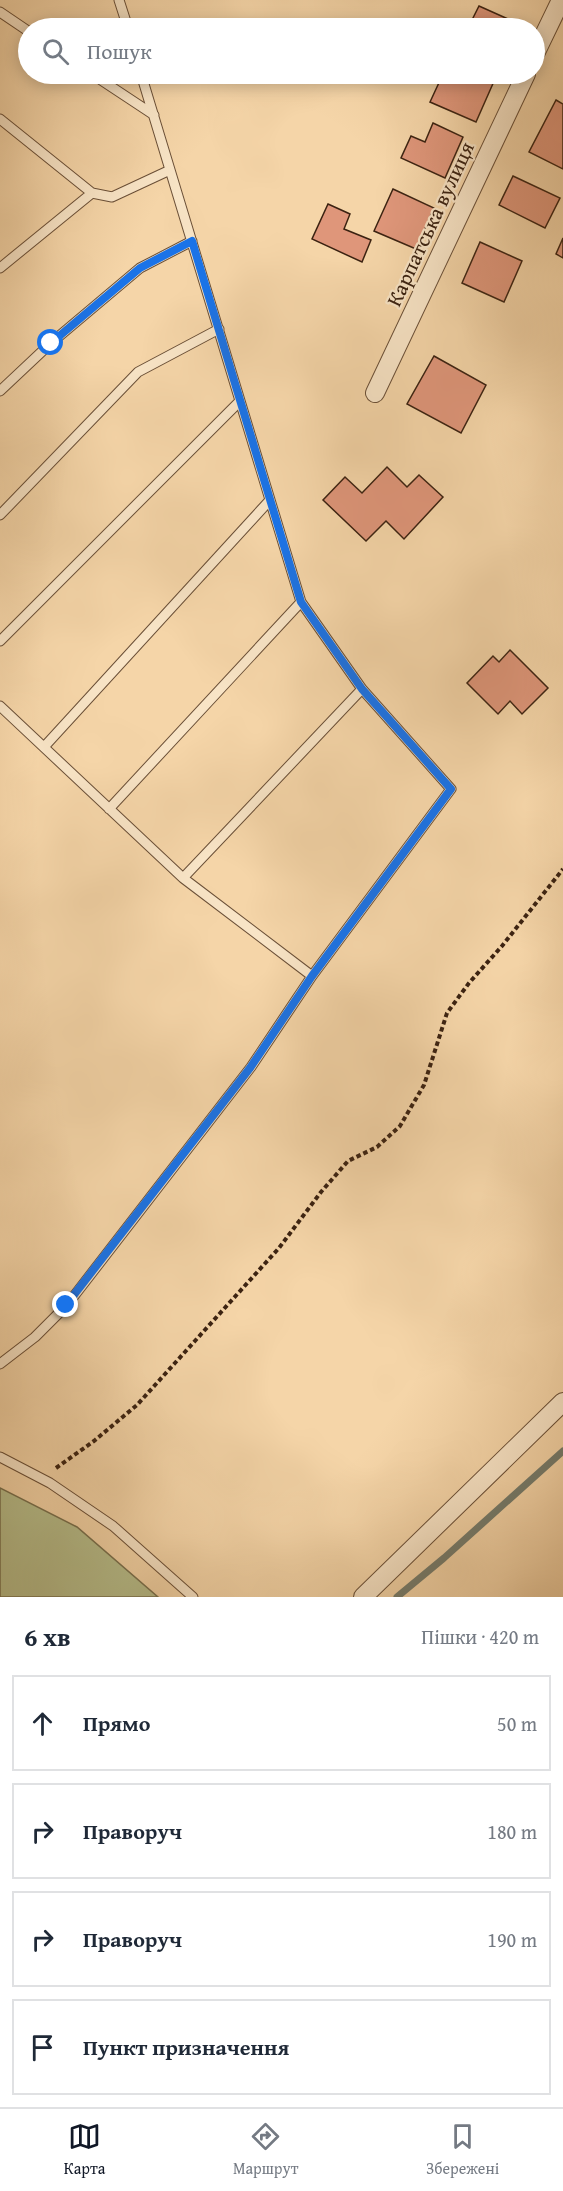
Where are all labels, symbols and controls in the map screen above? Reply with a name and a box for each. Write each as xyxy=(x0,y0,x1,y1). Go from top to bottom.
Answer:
search box xyxy=(18,18,545,84)
icon: search xyxy=(39,35,72,68)
text: Пошук xyxy=(87,35,152,67)
street label: Карпатська вулиця xyxy=(378,136,482,311)
route start xyxy=(37,329,63,355)
route end xyxy=(52,1291,78,1317)
text: 6 хв xyxy=(24,1617,71,1656)
text: Пішки · 420 m xyxy=(421,1622,539,1651)
icon: ahead xyxy=(26,1707,59,1740)
text: Прямо xyxy=(83,1707,150,1739)
text: 50 m xyxy=(497,1709,537,1738)
icon: right xyxy=(26,1815,59,1848)
text: Праворуч xyxy=(83,1815,182,1847)
text: 180 m xyxy=(487,1817,537,1846)
icon: right xyxy=(26,1923,59,1956)
text: Праворуч xyxy=(83,1923,182,1955)
text: 190 m xyxy=(487,1925,537,1954)
icon: arrive xyxy=(26,2031,59,2064)
text: Пункт призначення xyxy=(83,2031,289,2063)
tab: Карта xyxy=(64,2120,105,2180)
tab: Маршрут xyxy=(233,2120,298,2180)
tab: Збережені xyxy=(426,2120,499,2180)

